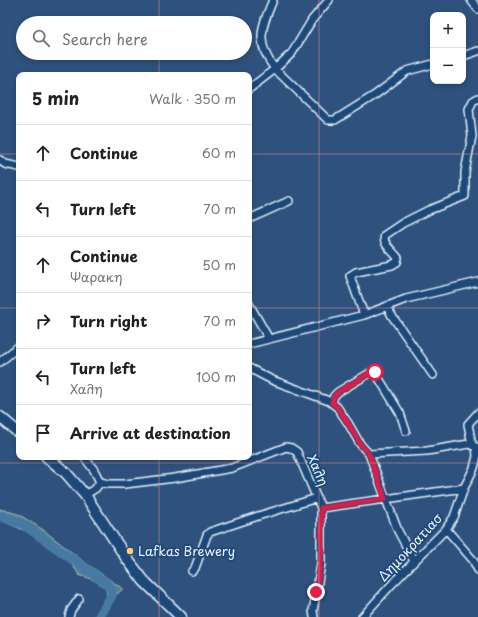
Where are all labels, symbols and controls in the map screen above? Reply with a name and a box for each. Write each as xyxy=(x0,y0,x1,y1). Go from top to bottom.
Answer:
map controls xyxy=(430,12,466,84)
button: + xyxy=(430,12,466,48)
search box xyxy=(16,16,252,60)
icon: search xyxy=(30,27,52,49)
text: Search here xyxy=(62,27,148,50)
button: − xyxy=(430,48,466,84)
text: 5 min xyxy=(32,85,79,111)
text: Walk · 350 m xyxy=(149,89,236,108)
text: Continue xyxy=(70,141,138,164)
icon: ahead xyxy=(32,142,54,164)
text: 60 m xyxy=(202,143,236,162)
text: Turn left xyxy=(70,197,136,220)
icon: left xyxy=(32,198,54,220)
text: 70 m xyxy=(203,199,236,218)
text: Continue xyxy=(70,244,138,267)
icon: ahead xyxy=(32,254,54,276)
text: 50 m xyxy=(202,255,236,274)
text: Ψαρακη xyxy=(70,267,123,286)
text: Turn right xyxy=(70,309,147,332)
icon: right xyxy=(32,310,54,332)
text: 70 m xyxy=(203,311,236,330)
text: Turn left xyxy=(70,356,136,379)
route start xyxy=(366,363,384,381)
icon: left xyxy=(32,366,54,388)
text: 100 m xyxy=(196,367,236,386)
text: Χαλη xyxy=(70,379,103,398)
text: Arrive at destination xyxy=(70,421,231,444)
icon: arrive xyxy=(32,422,54,444)
street label: Χαλη xyxy=(303,451,334,489)
street label: Δημοκρατιασ xyxy=(373,508,447,585)
place label: Lafkas Brewery xyxy=(138,541,235,560)
marker: Lafkas Brewery xyxy=(125,546,135,556)
route end xyxy=(307,583,325,601)

